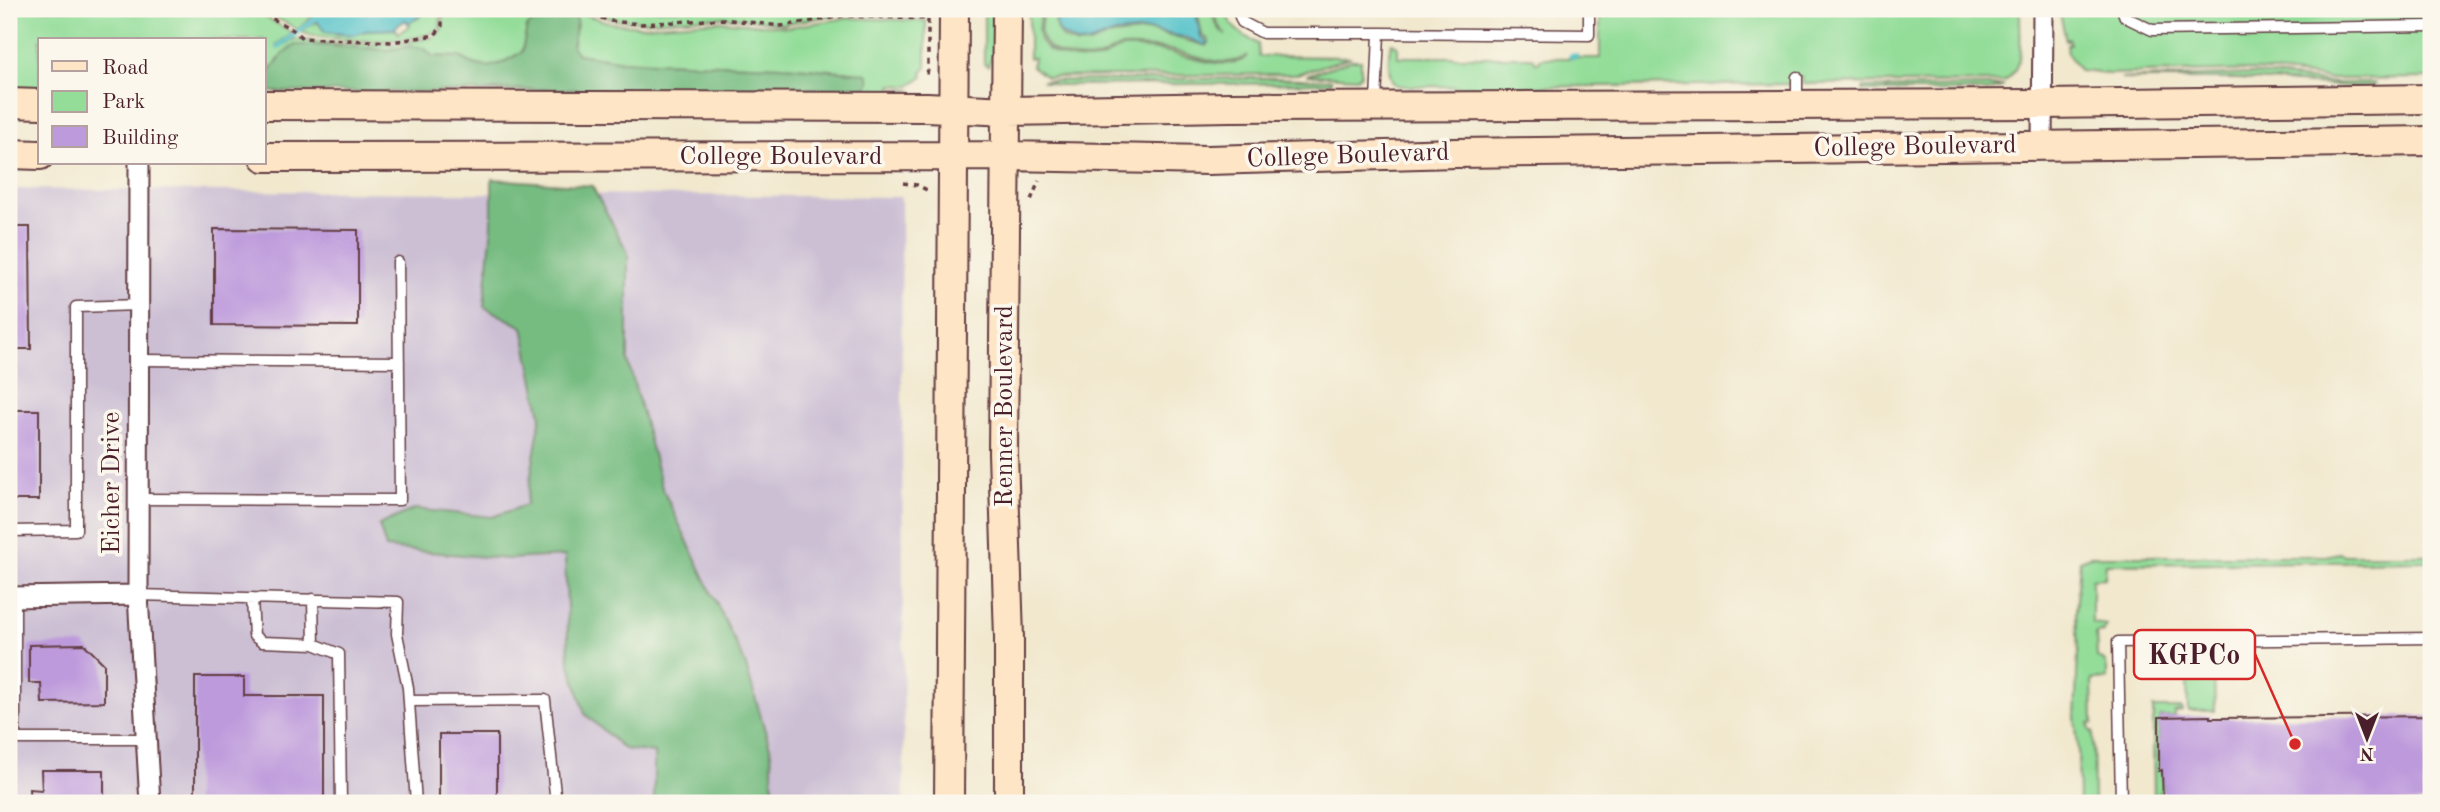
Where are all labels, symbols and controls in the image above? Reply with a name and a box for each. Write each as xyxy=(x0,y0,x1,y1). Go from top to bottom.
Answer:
legend xyxy=(38,38,266,164)
text: Road xyxy=(102,58,149,79)
text: Park xyxy=(102,92,145,113)
text: Building xyxy=(102,128,179,149)
street label: College Boulevard xyxy=(1813,132,2017,162)
street label: College Boulevard xyxy=(1246,139,1450,173)
street label: College Boulevard xyxy=(679,144,883,170)
street label: Renner Boulevard xyxy=(992,305,1018,507)
street label: Eicher Drive xyxy=(99,412,125,554)
callout: KGPCo xyxy=(2134,630,2255,679)
text: KGPCo xyxy=(2148,643,2240,671)
north arrow xyxy=(2332,704,2402,774)
text: N xyxy=(2359,743,2374,762)

